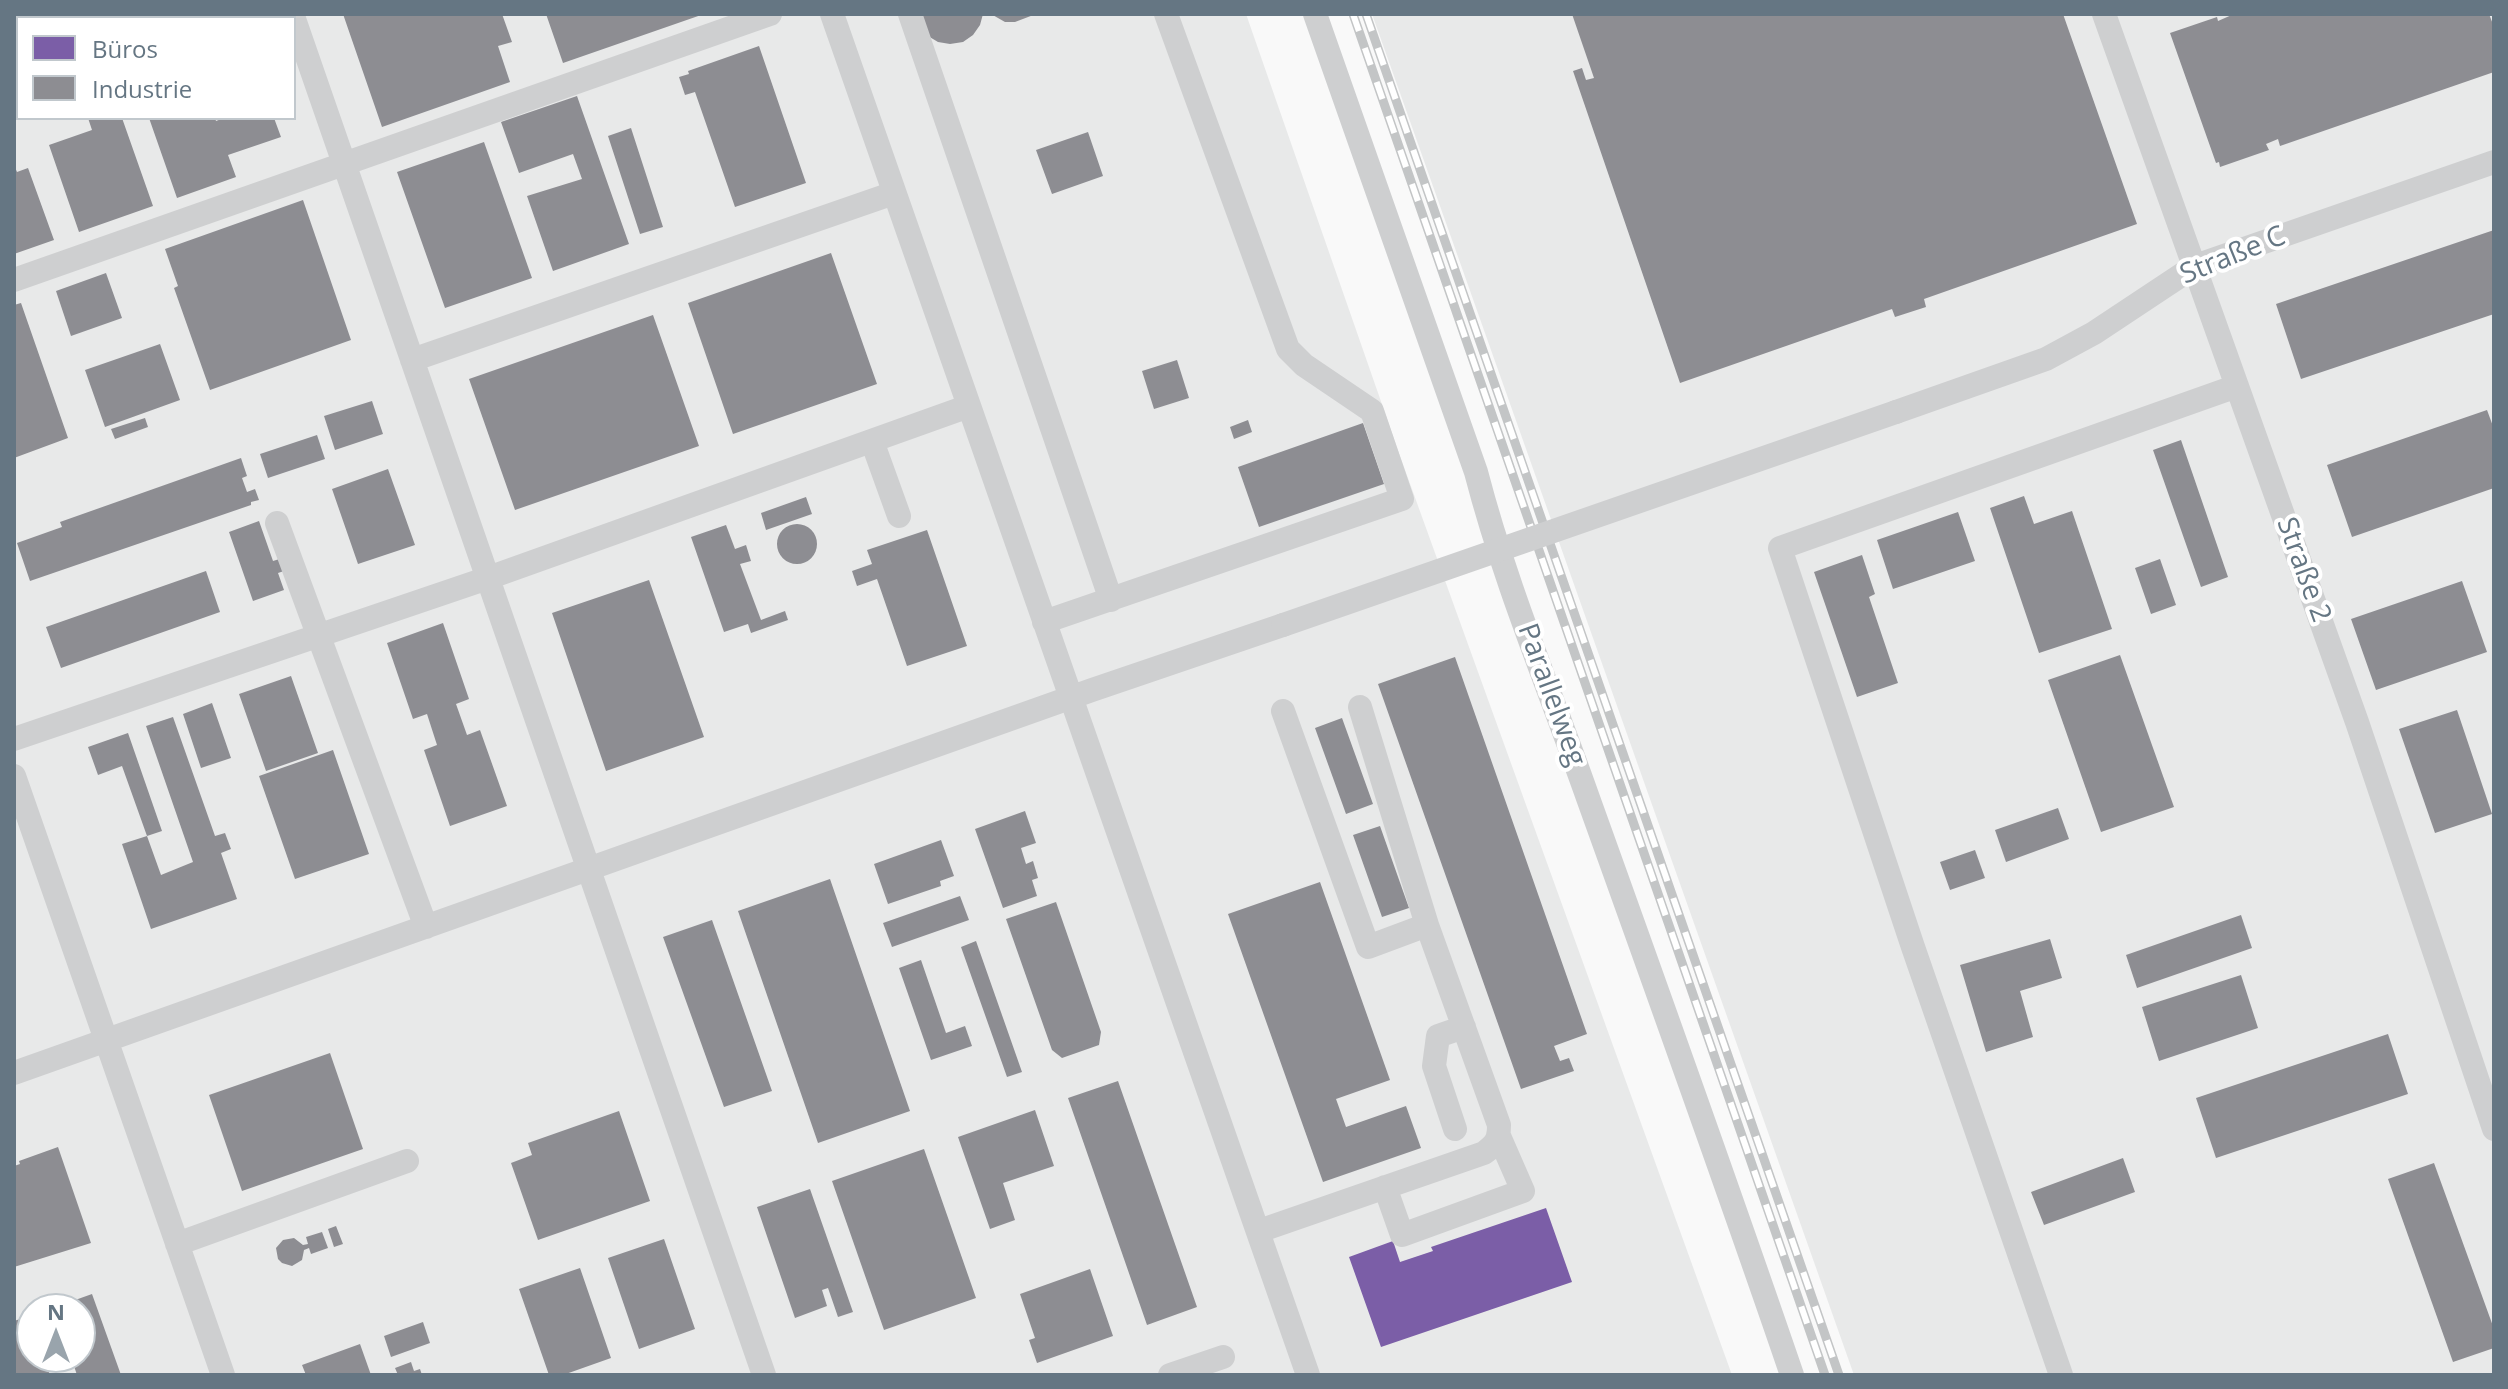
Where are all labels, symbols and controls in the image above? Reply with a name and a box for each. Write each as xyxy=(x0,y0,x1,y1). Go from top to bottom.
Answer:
legend xyxy=(16,16,296,120)
text: Büros xyxy=(92,32,158,65)
text: Industrie xyxy=(92,72,192,105)
street label: Straße C xyxy=(2176,220,2290,292)
street label: Straße 2 xyxy=(2269,513,2337,627)
street label: Parallelweg xyxy=(1510,619,1592,771)
north arrow xyxy=(16,1293,96,1373)
text: N xyxy=(47,1296,65,1326)

